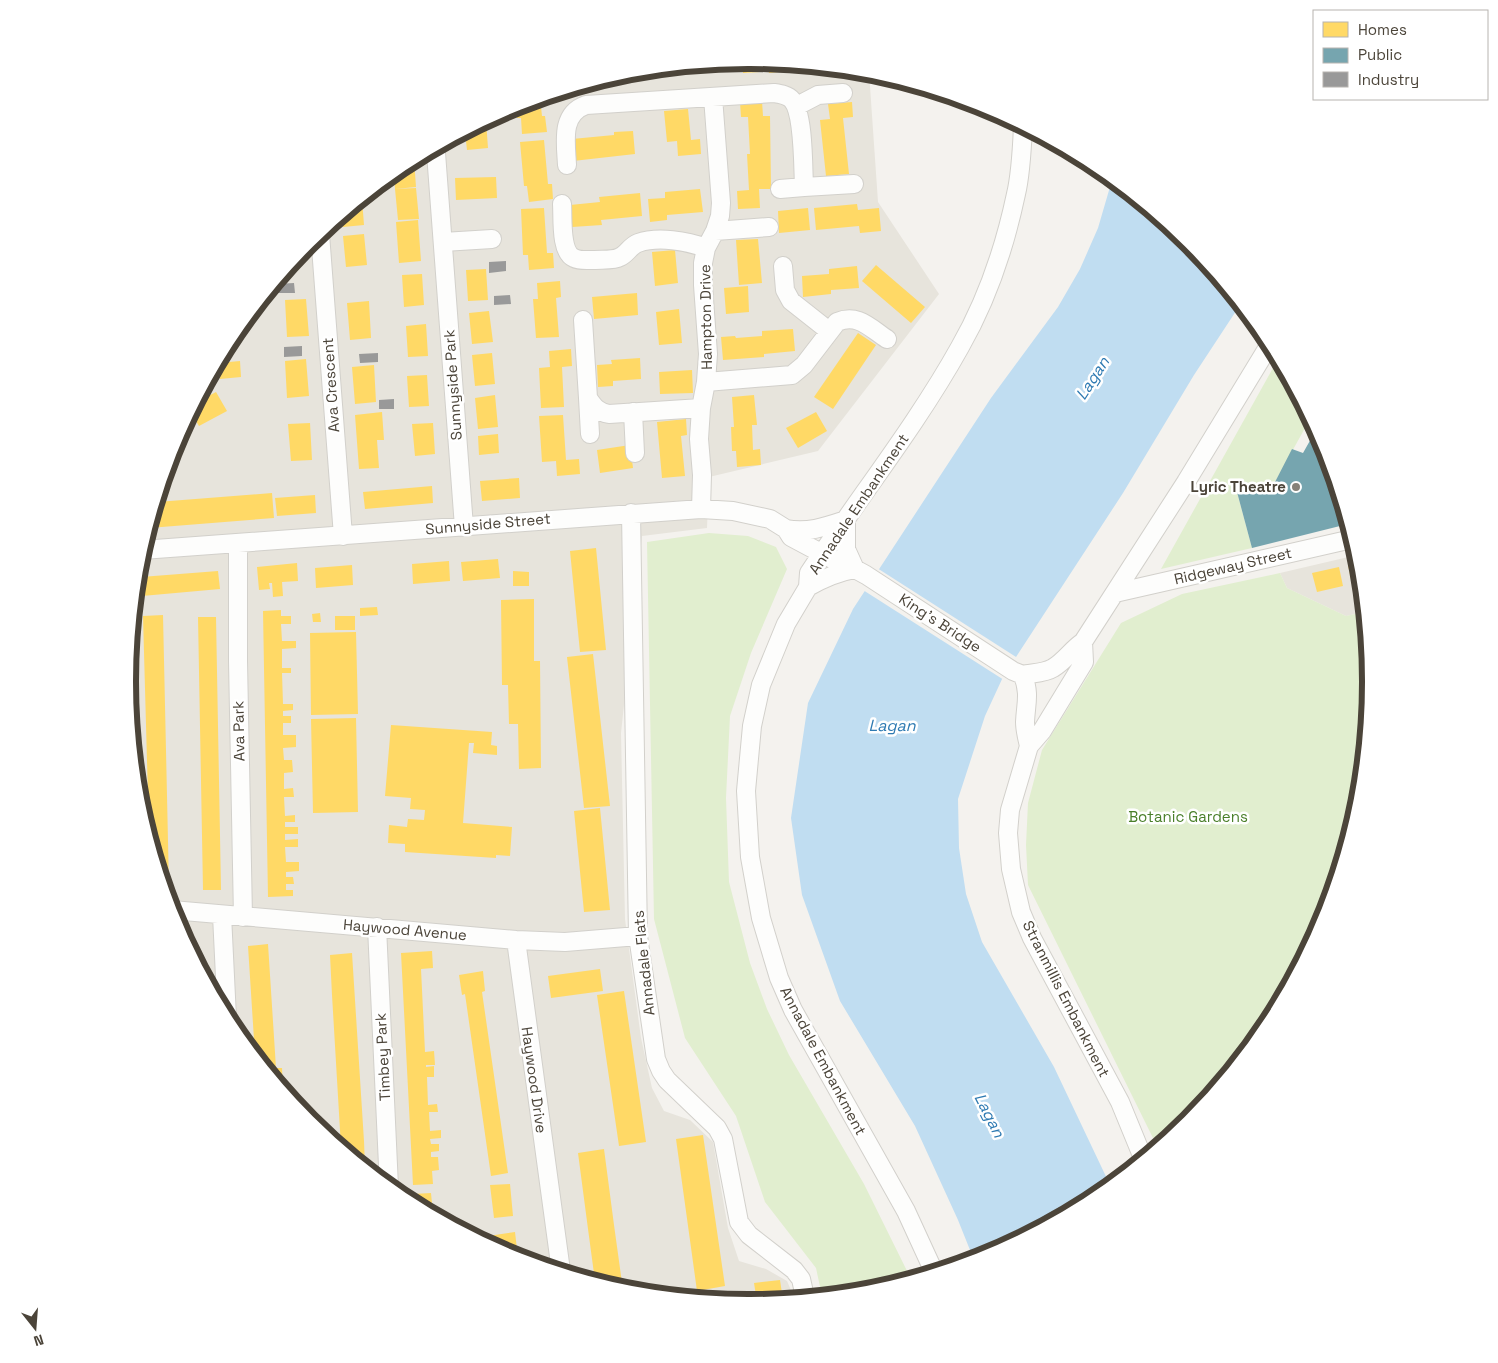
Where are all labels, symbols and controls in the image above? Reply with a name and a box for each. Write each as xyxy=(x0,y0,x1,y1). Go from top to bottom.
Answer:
legend xyxy=(1313,10,1488,100)
text: Homes xyxy=(1358,20,1407,39)
text: Public xyxy=(1358,45,1402,64)
text: Industry xyxy=(1358,70,1419,89)
street label: Hampton Drive xyxy=(695,264,716,370)
street label: Sunnyside Park xyxy=(439,329,466,441)
street label: Ava Crescent xyxy=(318,337,343,433)
water label: Lagan xyxy=(1071,352,1115,404)
street label: Annadale Embankment xyxy=(804,430,913,578)
place label: Lyric Theatre xyxy=(1191,477,1286,496)
marker: Lyric Theatre xyxy=(1290,481,1302,493)
street label: Sunnyside Street xyxy=(425,509,551,538)
street label: Ridgeway Street xyxy=(1172,543,1294,588)
street label: King's Bridge xyxy=(895,589,985,656)
street label: Ava Park xyxy=(228,700,249,762)
water label: Lagan xyxy=(869,715,917,736)
park label: Botanic Gardens xyxy=(1128,807,1248,826)
street label: Annadale Flats xyxy=(629,909,658,1017)
street label: Haywood Avenue xyxy=(342,915,468,944)
street label: Stranmillis Embankment xyxy=(1019,917,1114,1080)
street label: Annadale Embankment xyxy=(776,983,871,1138)
street label: Timbey Park xyxy=(371,1013,394,1101)
street label: Haywood Drive xyxy=(518,1025,551,1134)
water label: Lagan xyxy=(970,1090,1010,1142)
north arrow xyxy=(10,1303,60,1353)
text: N xyxy=(32,1330,46,1350)

